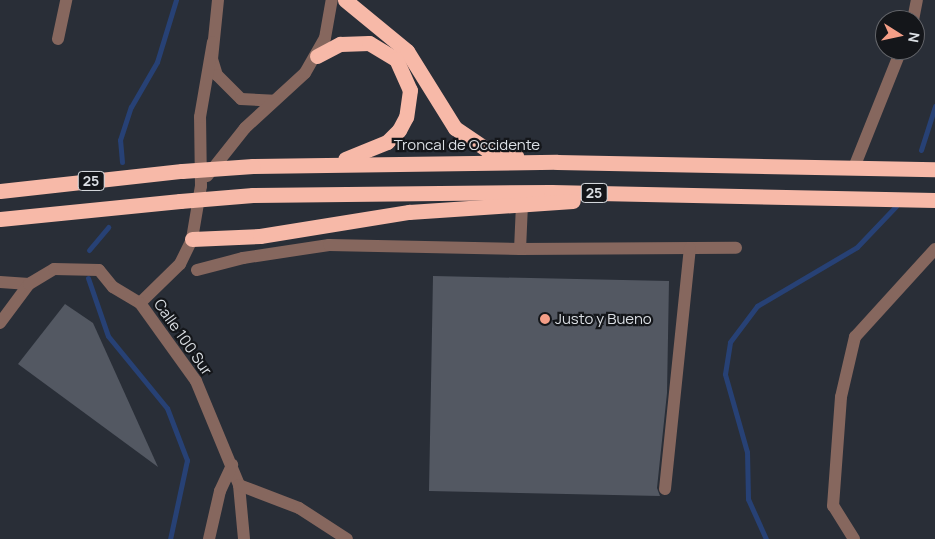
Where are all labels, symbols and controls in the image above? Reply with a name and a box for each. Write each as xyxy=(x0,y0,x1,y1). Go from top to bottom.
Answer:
north arrow xyxy=(875,10,925,60)
text: N xyxy=(904,31,925,44)
street label: Troncal de Occidente xyxy=(394,136,540,154)
road number: 25 xyxy=(77,170,105,192)
road number: 25 xyxy=(580,182,608,204)
street label: Calle 100 Sur xyxy=(150,296,216,378)
place label: Justo y Bueno xyxy=(555,310,652,328)
marker: Justo y Bueno xyxy=(539,313,551,325)

